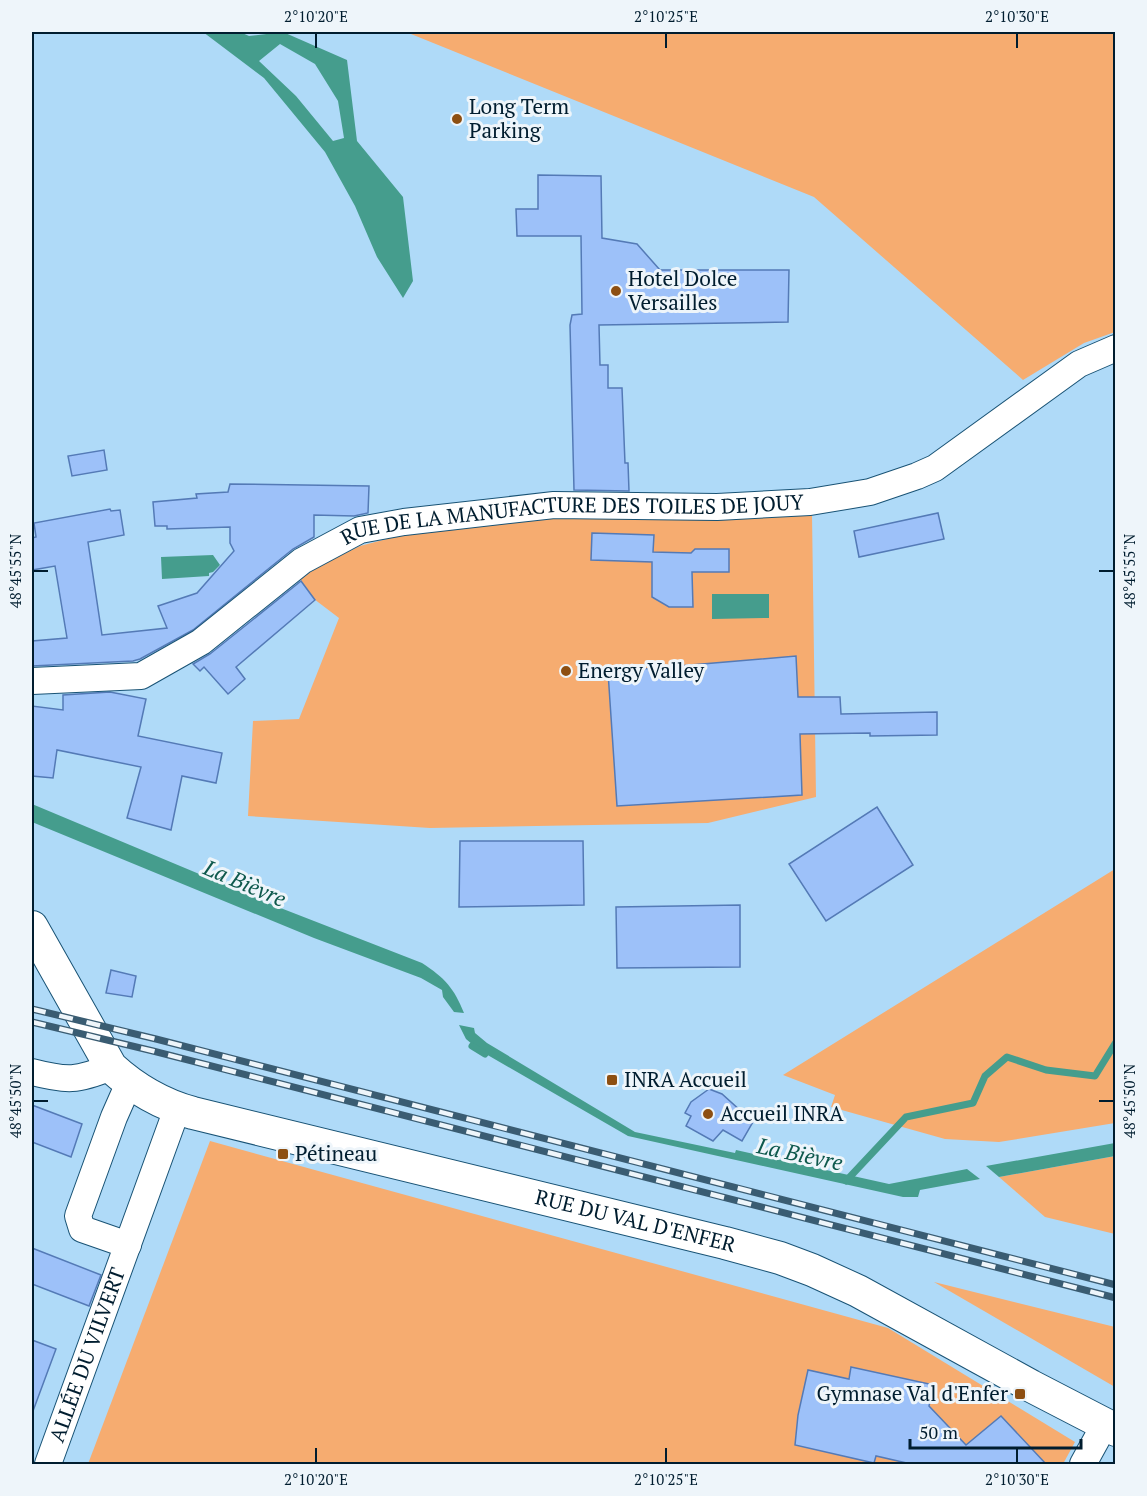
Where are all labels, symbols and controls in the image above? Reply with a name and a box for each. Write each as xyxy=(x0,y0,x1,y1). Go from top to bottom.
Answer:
text: 2°10'20"E xyxy=(284,6,348,26)
text: 2°10'25"E xyxy=(634,6,698,26)
text: 2°10'30"E xyxy=(985,6,1049,26)
place label: Long Term Parking xyxy=(469,92,569,144)
marker: Long Term Parking xyxy=(450,112,464,126)
place label: Hotel Dolce Versailles xyxy=(628,264,737,316)
marker: Hotel Dolce Versailles xyxy=(609,284,623,298)
street label: RUE DE LA MANUFACTURE DES TOILES DE JOUY xyxy=(335,487,805,551)
text: 48°45'55"N xyxy=(5,534,25,608)
text: 48°45'55"N xyxy=(1119,534,1139,608)
place label: Energy Valley xyxy=(578,656,705,684)
marker: Energy Valley xyxy=(559,664,573,678)
water label: La Bièvre xyxy=(199,852,291,913)
text: 48°45'50"N xyxy=(5,1064,25,1138)
text: 48°45'50"N xyxy=(1119,1064,1139,1138)
place label: INRA Accueil xyxy=(624,1065,747,1093)
marker: INRA Accueil xyxy=(605,1073,619,1087)
place label: Accueil INRA xyxy=(720,1099,844,1127)
marker: Accueil INRA xyxy=(701,1107,715,1121)
water label: La Bièvre xyxy=(754,1130,846,1177)
place label: Pétineau xyxy=(295,1139,377,1167)
marker: Pétineau xyxy=(276,1147,290,1161)
street label: RUE DU VAL D'ENFER xyxy=(533,1182,739,1258)
street label: ALLÉE DU VILVERT xyxy=(42,1264,131,1446)
place label: Gymnase Val d'Enfer xyxy=(816,1379,1008,1407)
marker: Gymnase Val d'Enfer xyxy=(1013,1387,1027,1401)
scale bar xyxy=(910,1412,1081,1450)
text: 50 m xyxy=(919,1420,959,1444)
text: 2°10'20"E xyxy=(284,1469,348,1489)
text: 2°10'25"E xyxy=(634,1469,698,1489)
text: 2°10'30"E xyxy=(985,1469,1049,1489)

